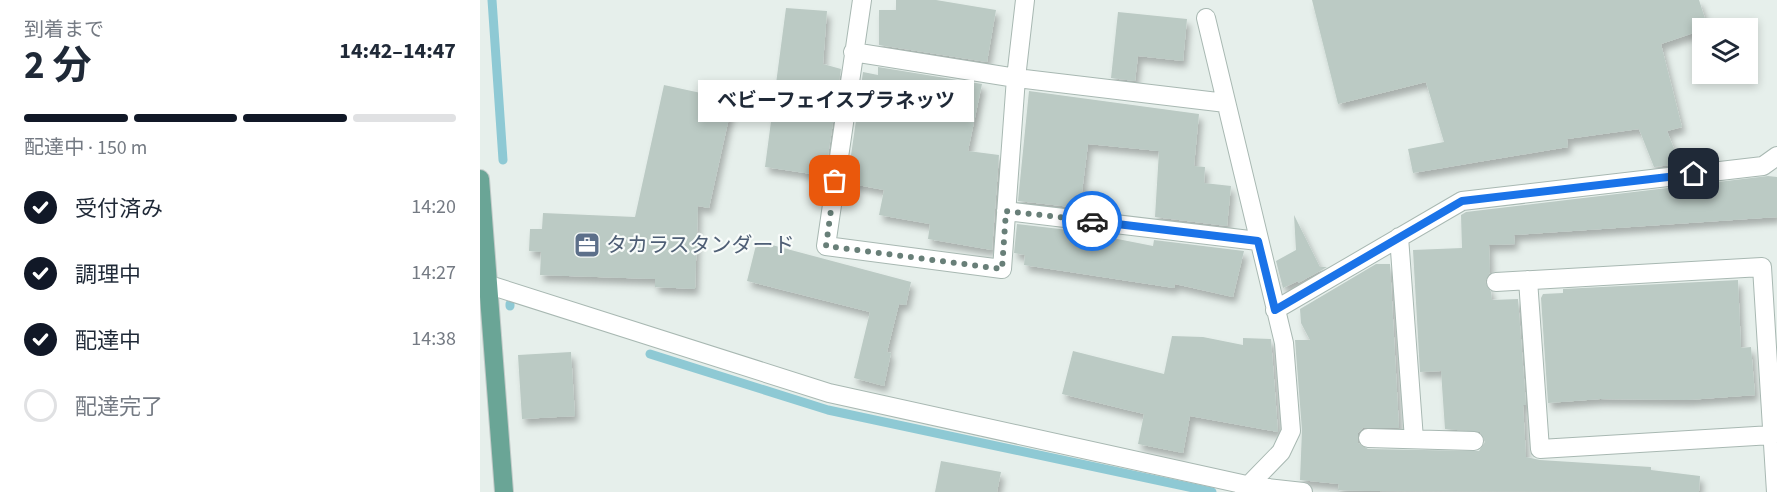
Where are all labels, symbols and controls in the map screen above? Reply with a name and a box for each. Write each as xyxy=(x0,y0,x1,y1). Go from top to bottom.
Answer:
text: 到着まで xyxy=(24,16,104,44)
map controls xyxy=(1692,18,1758,84)
button: layers xyxy=(1692,18,1758,84)
text: 14:42–14:47 xyxy=(339,35,456,67)
text: 2 分 xyxy=(24,38,91,94)
callout: ベビーフェイスプラネッツ xyxy=(697,79,973,121)
text: ベビーフェイスプラネッツ xyxy=(717,87,955,115)
text: 配達中 · 150 m xyxy=(24,134,147,162)
pin xyxy=(1668,148,1719,199)
pin xyxy=(809,155,860,206)
icon: home xyxy=(1677,157,1710,190)
icon: bag xyxy=(818,164,851,197)
icon: check xyxy=(24,191,57,224)
courier xyxy=(1062,191,1122,251)
text: 受付済み xyxy=(75,193,163,225)
text: 14:20 xyxy=(411,193,456,221)
icon: car xyxy=(1076,205,1109,238)
office icon: タカラスタンダード xyxy=(572,230,602,260)
place label: タカラスタンダード xyxy=(606,230,795,260)
icon: check xyxy=(24,257,57,290)
text: 調理中 xyxy=(75,259,141,291)
text: 14:27 xyxy=(411,259,456,287)
icon: check xyxy=(24,323,57,356)
text: 配達中 xyxy=(75,325,141,357)
text: 14:38 xyxy=(411,325,456,353)
text: 配達完了 xyxy=(75,391,163,423)

